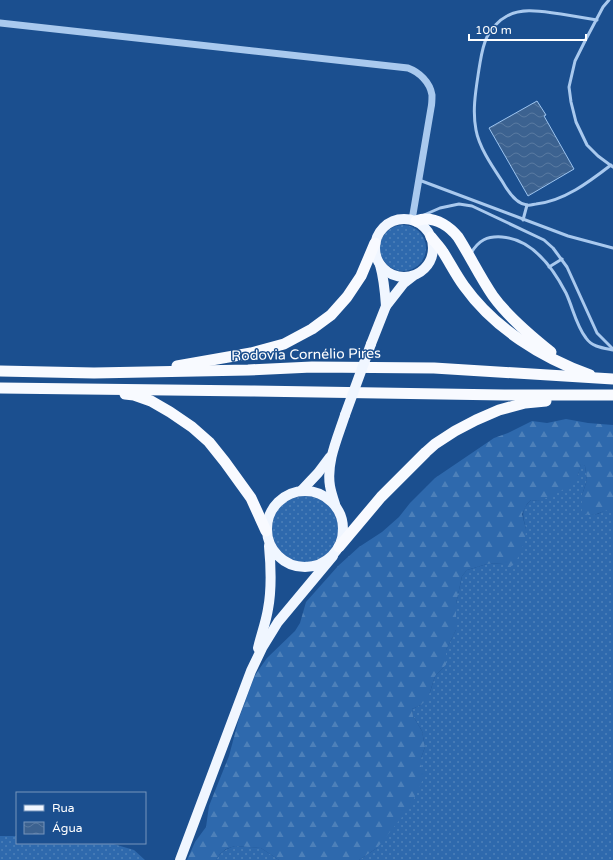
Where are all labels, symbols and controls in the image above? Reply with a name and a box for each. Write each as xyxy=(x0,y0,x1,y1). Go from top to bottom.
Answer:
scale bar xyxy=(469,16,586,42)
text: 100 m xyxy=(475,23,512,37)
street label: Rodovia Cornélio Pires xyxy=(231,345,381,364)
legend xyxy=(16,792,146,844)
text: Rua xyxy=(52,801,75,815)
text: Água xyxy=(52,821,82,835)

